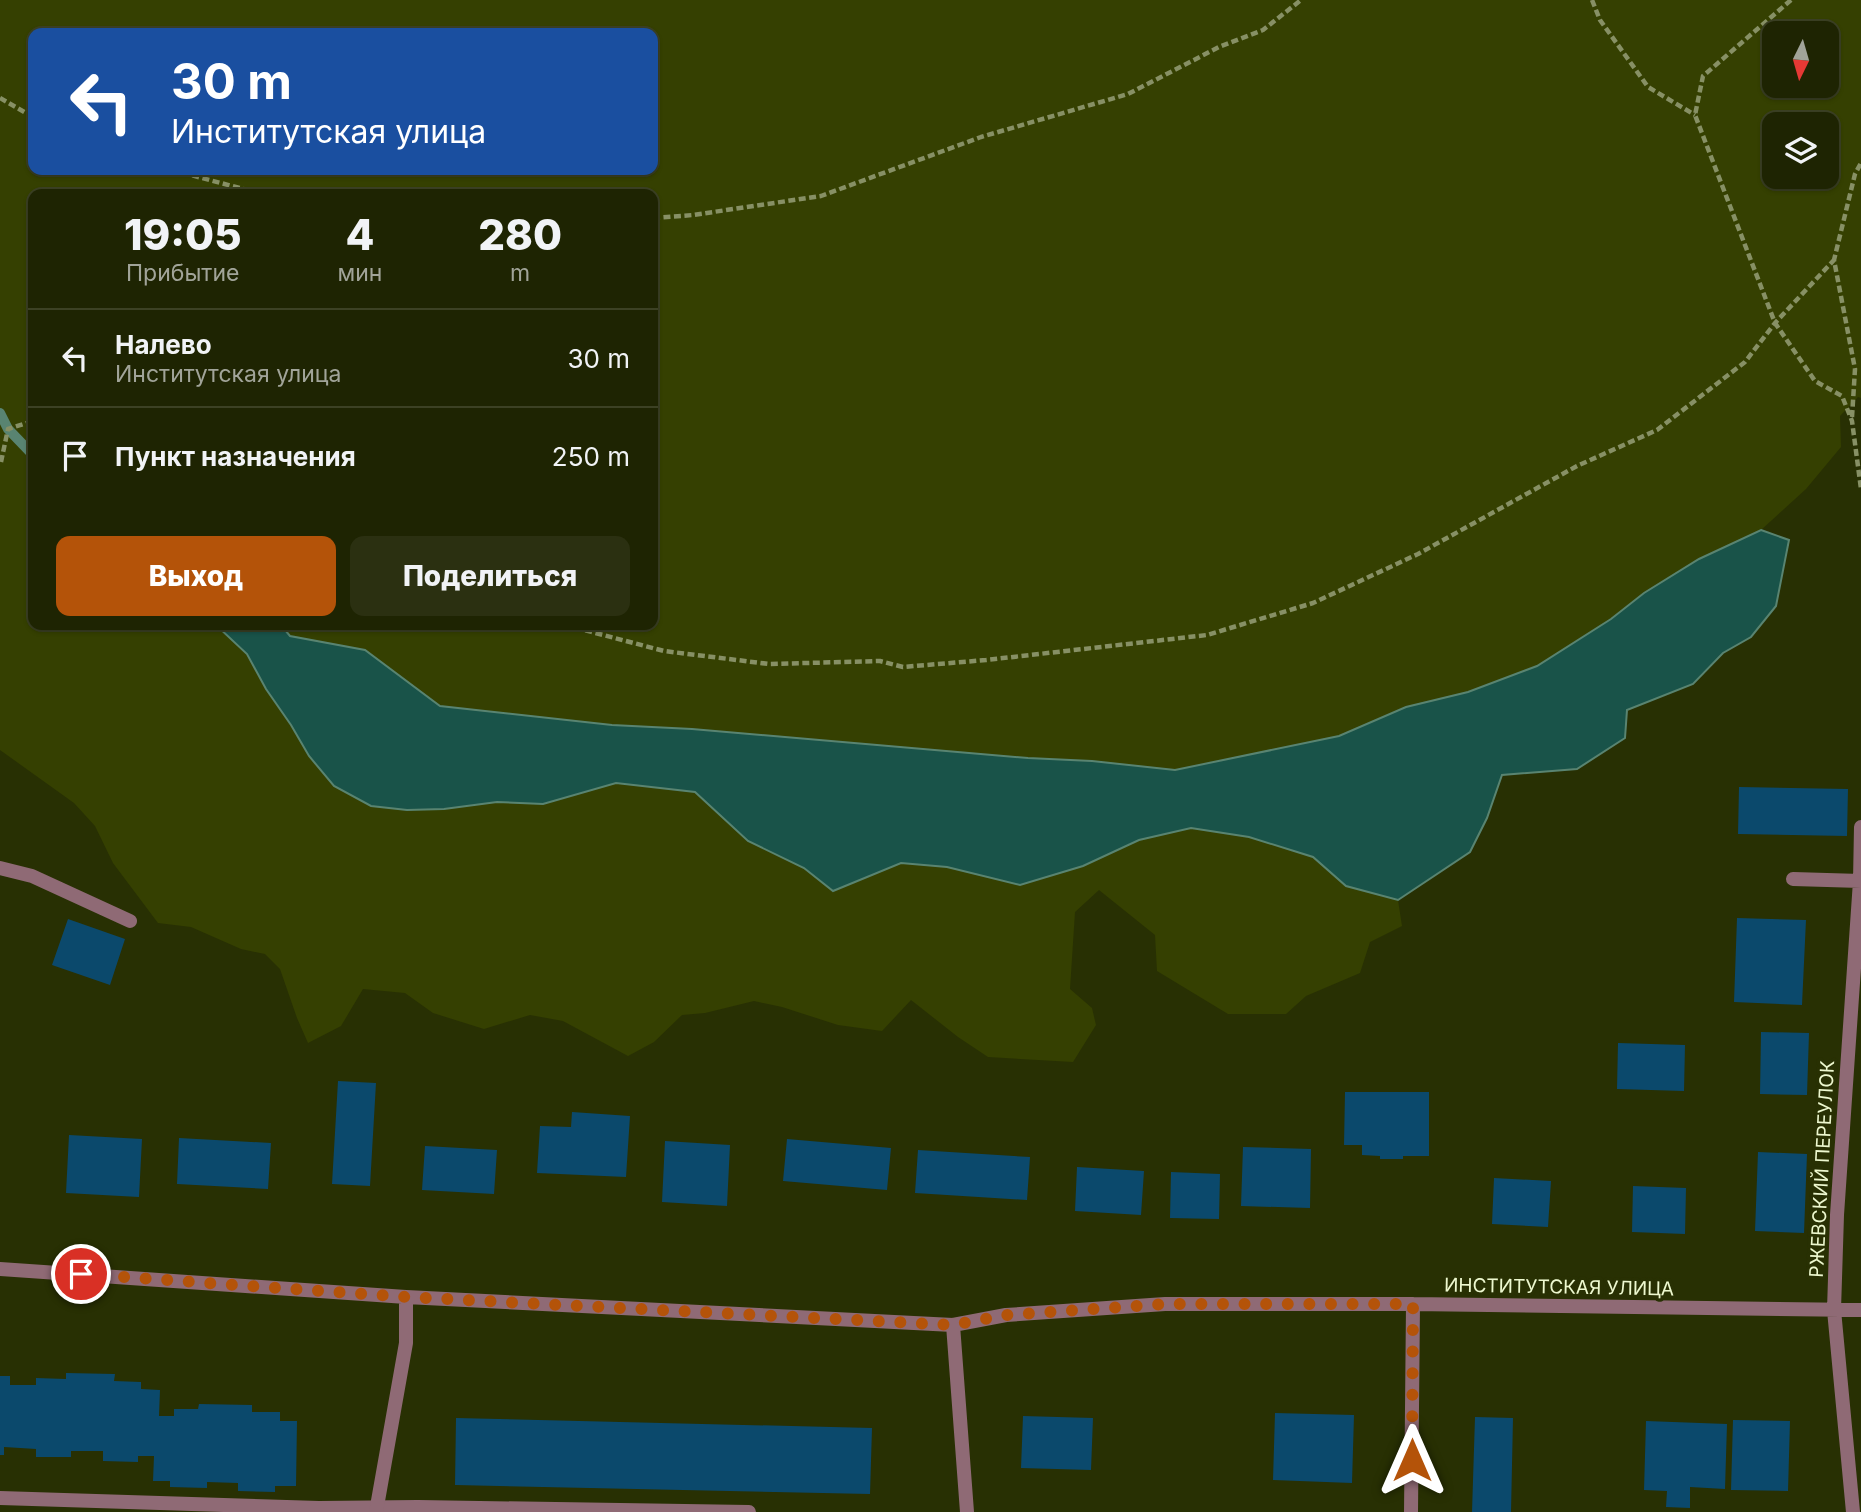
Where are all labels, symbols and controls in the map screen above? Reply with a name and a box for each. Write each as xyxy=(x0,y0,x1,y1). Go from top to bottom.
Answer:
north arrow xyxy=(1762,21,1839,98)
map controls xyxy=(1762,21,1839,189)
text: 30 m xyxy=(171,52,292,111)
icon: left xyxy=(56,56,147,147)
text: Институтская улица xyxy=(171,112,486,151)
button: layers xyxy=(1762,112,1839,189)
text: 19:05 xyxy=(124,209,242,260)
text: 4 xyxy=(345,209,374,260)
text: 280 xyxy=(478,209,562,260)
text: Прибытие xyxy=(126,259,239,287)
text: мин xyxy=(337,259,382,287)
text: m xyxy=(510,259,530,287)
text: Налево xyxy=(115,329,212,360)
icon: left xyxy=(56,339,94,377)
text: 30 m xyxy=(567,343,630,374)
text: Институтская улица xyxy=(115,360,342,388)
icon: arrive xyxy=(56,437,94,475)
text: Пункт назначения xyxy=(115,441,356,472)
text: 250 m xyxy=(552,441,630,472)
button: Выход xyxy=(56,536,336,616)
button: Поделиться xyxy=(350,536,630,616)
street label: РЖЕВСКИЙ ПЕРЕУЛОК xyxy=(1804,1060,1839,1278)
pin xyxy=(51,1244,111,1304)
icon: arrive xyxy=(62,1255,100,1293)
street label: ИНСТИТУТСКАЯ УЛИЦА xyxy=(1444,1273,1674,1301)
position arrow xyxy=(1375,1423,1449,1497)

